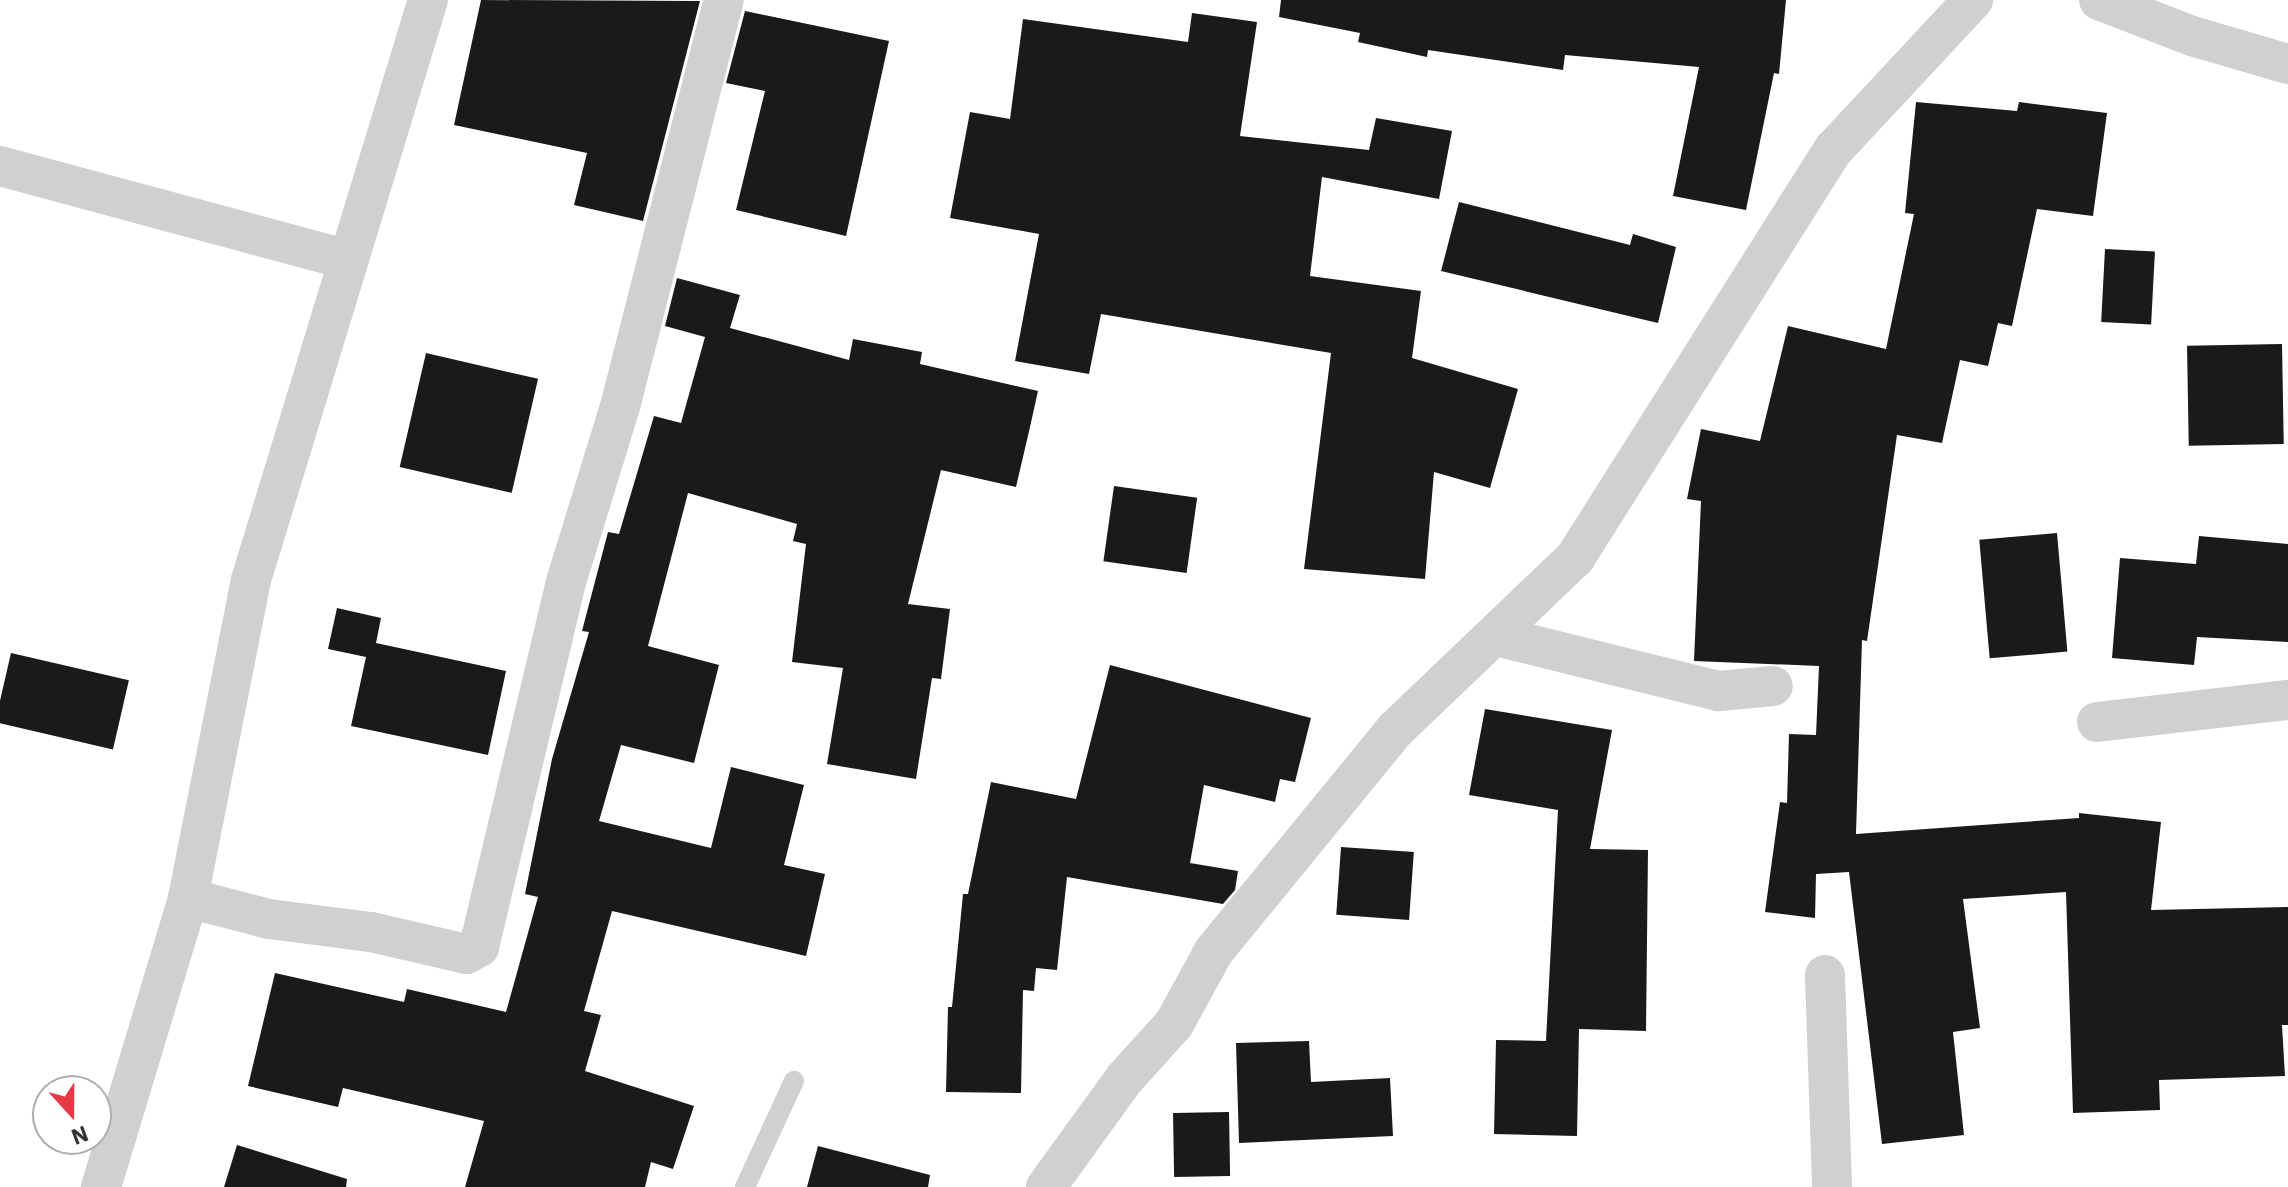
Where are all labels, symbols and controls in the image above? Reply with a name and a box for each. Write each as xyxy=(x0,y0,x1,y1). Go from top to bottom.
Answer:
north arrow xyxy=(32,1075,112,1155)
text: N xyxy=(67,1120,93,1152)

